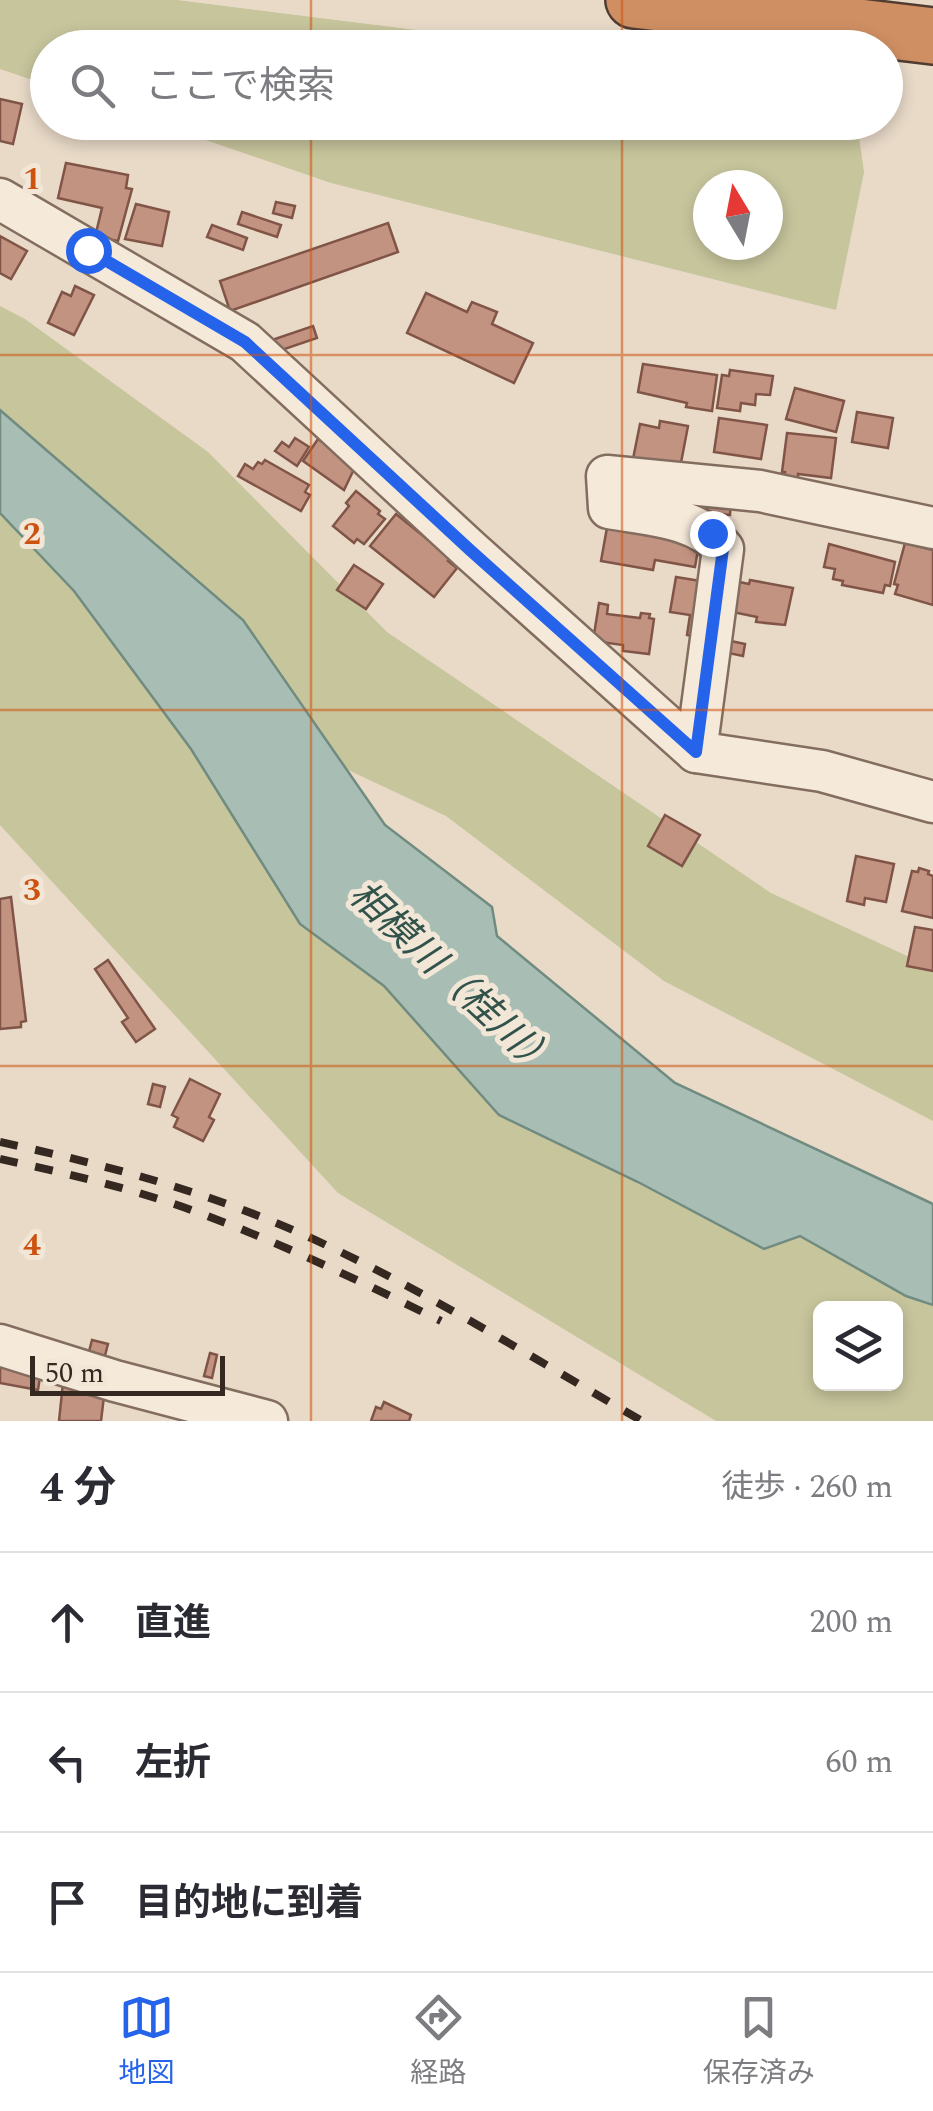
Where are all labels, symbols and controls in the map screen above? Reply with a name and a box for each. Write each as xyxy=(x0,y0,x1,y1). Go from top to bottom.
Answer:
search box xyxy=(30,30,903,140)
icon: search xyxy=(65,58,120,113)
text: ここで検索 xyxy=(145,58,335,116)
text: 1 xyxy=(23,155,41,204)
north arrow xyxy=(693,170,783,260)
route start xyxy=(66,228,112,274)
text: 2 xyxy=(23,510,41,559)
route end xyxy=(690,511,736,557)
text: 3 xyxy=(23,866,41,915)
water label: 相模川（桂川） xyxy=(335,868,569,1092)
text: 4 xyxy=(23,1221,41,1270)
map controls xyxy=(813,1301,903,1391)
button: layers xyxy=(813,1301,903,1391)
scale bar xyxy=(30,1351,225,1396)
text: 50 m xyxy=(45,1352,104,1395)
text: 4 分 xyxy=(40,1457,116,1520)
text: 徒歩 · 260 m xyxy=(721,1463,893,1512)
icon: ahead xyxy=(40,1595,95,1650)
text: 直進 xyxy=(135,1595,211,1653)
text: 200 m xyxy=(809,1598,893,1647)
icon: left xyxy=(40,1735,95,1790)
text: 左折 xyxy=(135,1735,211,1793)
text: 60 m xyxy=(825,1738,893,1787)
icon: arrive xyxy=(40,1875,95,1930)
text: 目的地に到着 xyxy=(135,1875,363,1933)
tab: 地図 xyxy=(118,1990,174,2095)
tab: 経路 xyxy=(410,1990,467,2095)
tab: 保存済み xyxy=(703,1990,815,2095)

